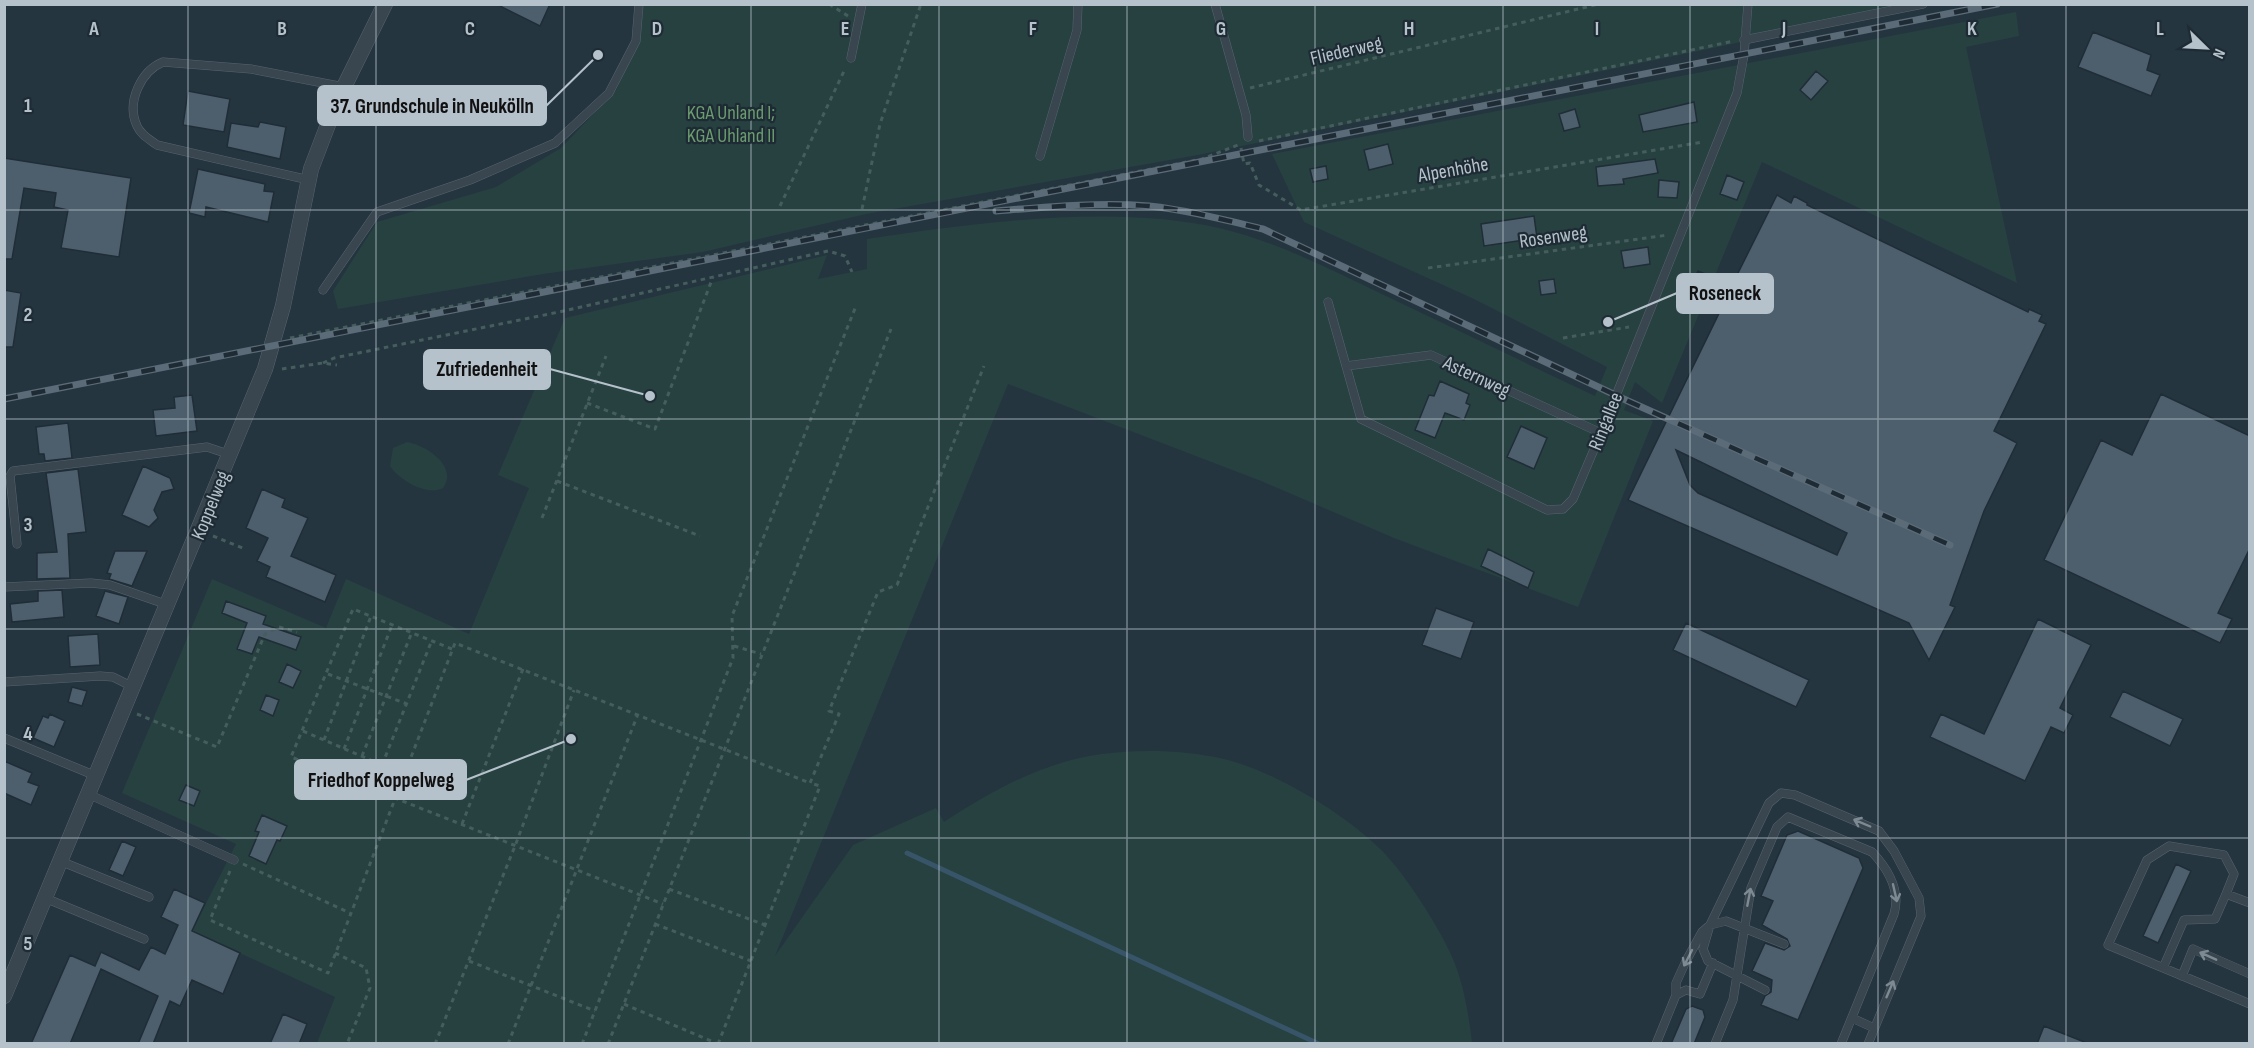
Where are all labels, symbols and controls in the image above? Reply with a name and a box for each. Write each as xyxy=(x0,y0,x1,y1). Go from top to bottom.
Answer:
text: A xyxy=(88,17,99,41)
text: B xyxy=(277,17,287,41)
text: C xyxy=(465,17,475,41)
text: D xyxy=(652,17,662,41)
text: E xyxy=(841,17,849,41)
text: F xyxy=(1029,17,1037,41)
text: G xyxy=(1216,17,1226,41)
text: H xyxy=(1404,17,1414,41)
text: I xyxy=(1595,17,1599,41)
text: J xyxy=(1781,17,1786,41)
text: K xyxy=(1967,17,1977,41)
text: L xyxy=(2156,17,2164,41)
north arrow xyxy=(2176,18,2236,78)
street label: Fliederweg xyxy=(1308,31,1385,71)
text: N xyxy=(2208,46,2229,61)
callout: 37. Grundschule in Neukölln xyxy=(318,86,546,125)
text: 1 xyxy=(24,94,32,118)
text: 37. Grundschule in Neukölln xyxy=(330,94,534,119)
park label: KGA Unland I; KGA Uhland II xyxy=(687,101,775,148)
street label: Alpenhöhe xyxy=(1415,152,1490,188)
street label: Rosenweg xyxy=(1518,220,1589,254)
callout: Roseneck xyxy=(1677,274,1773,313)
text: Roseneck xyxy=(1689,281,1761,306)
text: 2 xyxy=(24,303,32,327)
callout: Zufriedenheit xyxy=(424,350,550,389)
street label: Asternweg xyxy=(1438,351,1514,403)
text: Zufriedenheit xyxy=(436,357,538,382)
street label: Ringallee xyxy=(1583,389,1628,454)
street label: Koppelweg xyxy=(186,467,236,543)
text: 3 xyxy=(24,513,33,537)
text: 4 xyxy=(23,722,33,746)
callout: Friedhof Koppelweg xyxy=(295,760,466,799)
text: Friedhof Koppelweg xyxy=(308,768,454,793)
one-way arrow xyxy=(1853,817,1871,828)
one-way arrow xyxy=(1890,883,1901,902)
one-way arrow xyxy=(1744,888,1755,907)
text: 5 xyxy=(24,932,33,956)
one-way arrow xyxy=(1681,948,1693,966)
one-way arrow xyxy=(2200,949,2218,961)
one-way arrow xyxy=(1885,981,1896,999)

